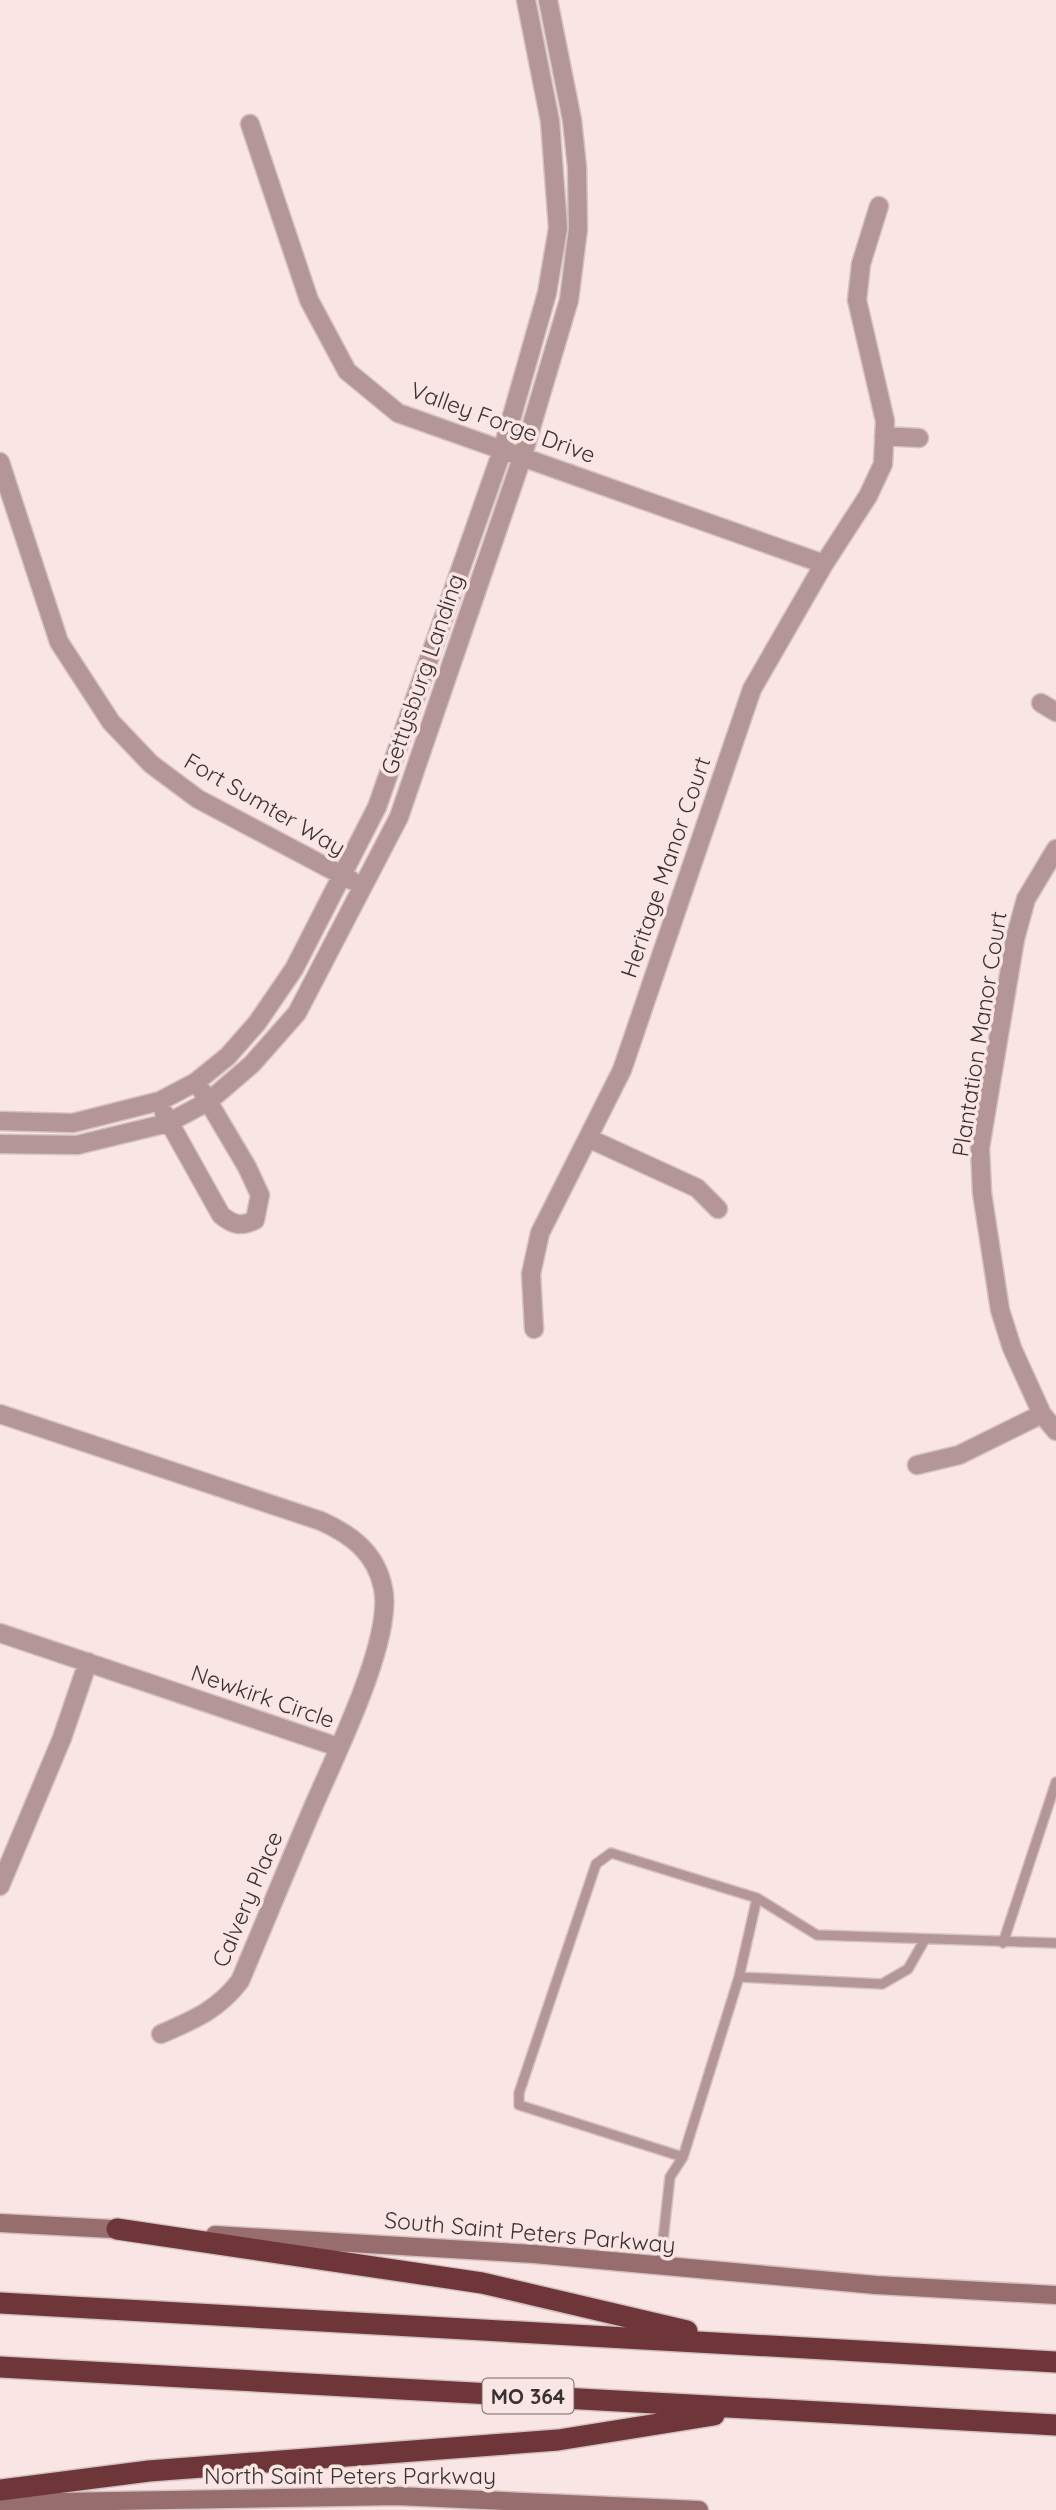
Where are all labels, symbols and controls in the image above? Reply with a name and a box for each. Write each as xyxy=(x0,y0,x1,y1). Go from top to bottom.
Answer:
street label: Valley Forge Drive xyxy=(406,375,600,469)
street label: Gettysburg Landing xyxy=(374,570,470,778)
street label: Fort Sumter Way xyxy=(179,746,351,862)
street label: Heritage Manor Court xyxy=(613,752,717,981)
street label: Plantation Manor Court xyxy=(945,909,1013,1159)
street label: Newkirk Circle xyxy=(187,1658,339,1734)
street label: Calvery Place xyxy=(205,1827,289,1971)
street label: South Saint Peters Parkway xyxy=(383,2205,677,2259)
road number: MO 364 xyxy=(482,2378,574,2414)
street label: North Saint Peters Parkway xyxy=(204,2461,496,2490)

